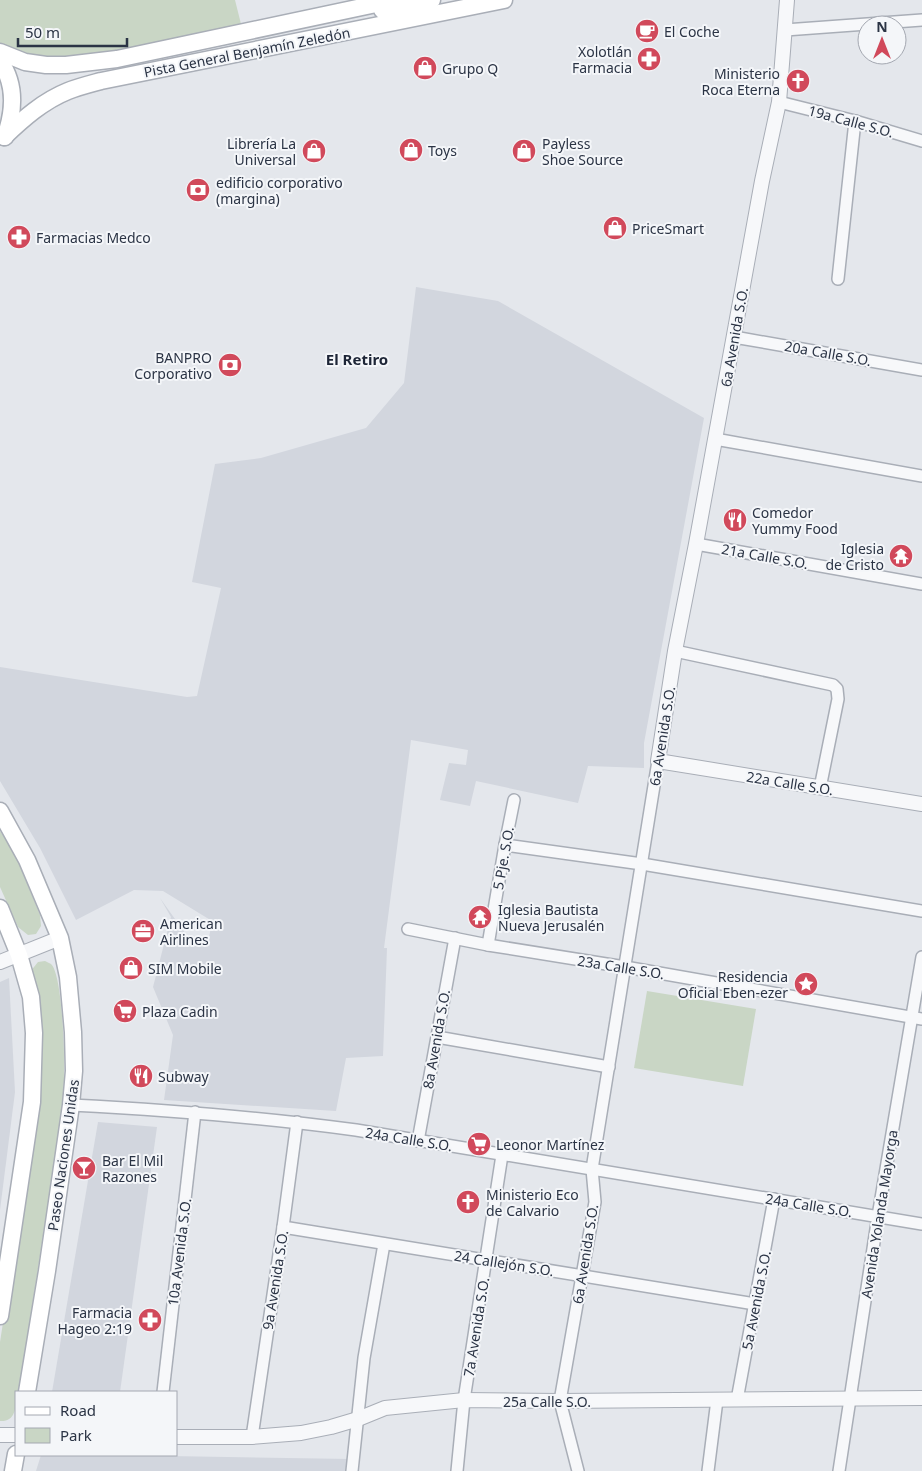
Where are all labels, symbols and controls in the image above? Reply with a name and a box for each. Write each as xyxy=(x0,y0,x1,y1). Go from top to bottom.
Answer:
scale bar xyxy=(18,15,126,47)
north arrow xyxy=(857,15,907,65)
text: N xyxy=(876,17,888,36)
cafe icon: El Coche xyxy=(634,18,660,44)
text: 50 m xyxy=(25,22,60,42)
place label: El Coche xyxy=(664,22,720,41)
street label: Pista General Benjamín Zeledón xyxy=(142,23,352,81)
place label: Xolotlán Farmacia xyxy=(572,42,632,77)
pharmacy icon: Xolotlán Farmacia xyxy=(636,46,662,72)
shop icon: Grupo Q xyxy=(412,55,438,81)
place label: Grupo Q xyxy=(442,59,498,78)
place label: Ministerio Roca Eterna xyxy=(702,64,780,99)
church icon: Ministerio Roca Eterna xyxy=(785,68,811,94)
street label: 19a Calle S.O. xyxy=(806,100,896,142)
place label: Librería La Universal xyxy=(227,134,296,169)
place label: Payless Shoe Source xyxy=(542,134,623,169)
shop icon: Toys xyxy=(398,137,424,163)
shop icon: Librería La Universal xyxy=(301,138,327,164)
shop icon: Payless Shoe Source xyxy=(511,138,537,164)
place label: Toys xyxy=(428,141,457,160)
place label: edificio corporativo (margina) xyxy=(216,173,343,208)
bank icon: edificio corporativo (margina) xyxy=(185,177,211,203)
shop icon: PriceSmart xyxy=(602,215,628,241)
place label: PriceSmart xyxy=(632,219,704,238)
pharmacy icon: Farmacias Medco xyxy=(6,224,32,250)
place label: Farmacias Medco xyxy=(36,228,151,247)
street label: 6a Avenida S.O. xyxy=(716,286,752,388)
street label: 20a Calle S.O. xyxy=(783,336,873,370)
place label: BANPRO Corporativo xyxy=(134,348,212,383)
district label: El Retiro xyxy=(326,349,388,369)
bank icon: BANPRO Corporativo xyxy=(217,352,243,378)
place label: Comedor Yummy Food xyxy=(752,503,838,538)
restaurant icon: Comedor Yummy Food xyxy=(722,507,748,533)
street label: 21a Calle S.O. xyxy=(720,539,810,573)
place label: Iglesia de Cristo xyxy=(825,539,884,574)
temple icon: Iglesia de Cristo xyxy=(888,543,914,569)
street label: 6a Avenida S.O. xyxy=(645,685,679,787)
street label: 22a Calle S.O. xyxy=(745,767,835,799)
street label: 5 Pje. S.O. xyxy=(488,825,518,891)
place label: Iglesia Bautista Nueva Jerusalén xyxy=(498,900,604,935)
temple icon: Iglesia Bautista Nueva Jerusalén xyxy=(467,904,493,930)
place label: American Airlines xyxy=(160,914,223,949)
office icon: American Airlines xyxy=(130,918,156,944)
street label: 23a Calle S.O. xyxy=(576,951,666,983)
shop icon: SIM Mobile xyxy=(118,955,144,981)
place label: SIM Mobile xyxy=(148,959,222,978)
place label: Residencia Oficial Eben-ezer xyxy=(678,967,788,1002)
place icon: Residencia Oficial Eben-ezer xyxy=(793,971,819,997)
street label: 8a Avenida S.O. xyxy=(418,988,454,1090)
supermarket icon: Plaza Cadin xyxy=(112,998,138,1024)
place label: Plaza Cadin xyxy=(142,1002,218,1021)
restaurant icon: Subway xyxy=(128,1063,154,1089)
place label: Subway xyxy=(158,1067,210,1086)
street label: Paseo Naciones Unidas xyxy=(43,1078,83,1232)
street label: 24a Calle S.O. xyxy=(364,1123,454,1155)
street label: Avenida Yolanda Mayorga xyxy=(856,1128,902,1300)
supermarket icon: Leonor Martínez xyxy=(466,1131,492,1157)
place label: Leonor Martínez xyxy=(496,1135,605,1154)
place label: Bar El Mil Razones xyxy=(102,1151,163,1186)
bar icon: Bar El Mil Razones xyxy=(71,1155,97,1181)
place label: Ministerio Eco de Calvario xyxy=(486,1185,579,1220)
church icon: Ministerio Eco de Calvario xyxy=(455,1189,481,1215)
street label: 24a Calle S.O. xyxy=(764,1189,854,1221)
street label: 10a Avenida S.O. xyxy=(163,1197,195,1307)
street label: 6a Avenida S.O. xyxy=(568,1203,602,1305)
street label: 9a Avenida S.O. xyxy=(258,1229,292,1331)
street label: 24 Callejón S.O. xyxy=(453,1246,555,1280)
street label: 5a Avenida S.O. xyxy=(737,1249,775,1351)
street label: 7a Avenida S.O. xyxy=(459,1276,493,1378)
place label: Farmacia Hageo 2:19 xyxy=(57,1303,132,1338)
pharmacy icon: Farmacia Hageo 2:19 xyxy=(137,1307,163,1333)
legend xyxy=(15,1391,178,1456)
street label: 25a Calle S.O. xyxy=(503,1392,591,1411)
text: Road xyxy=(60,1400,96,1420)
text: Park xyxy=(60,1425,92,1445)

